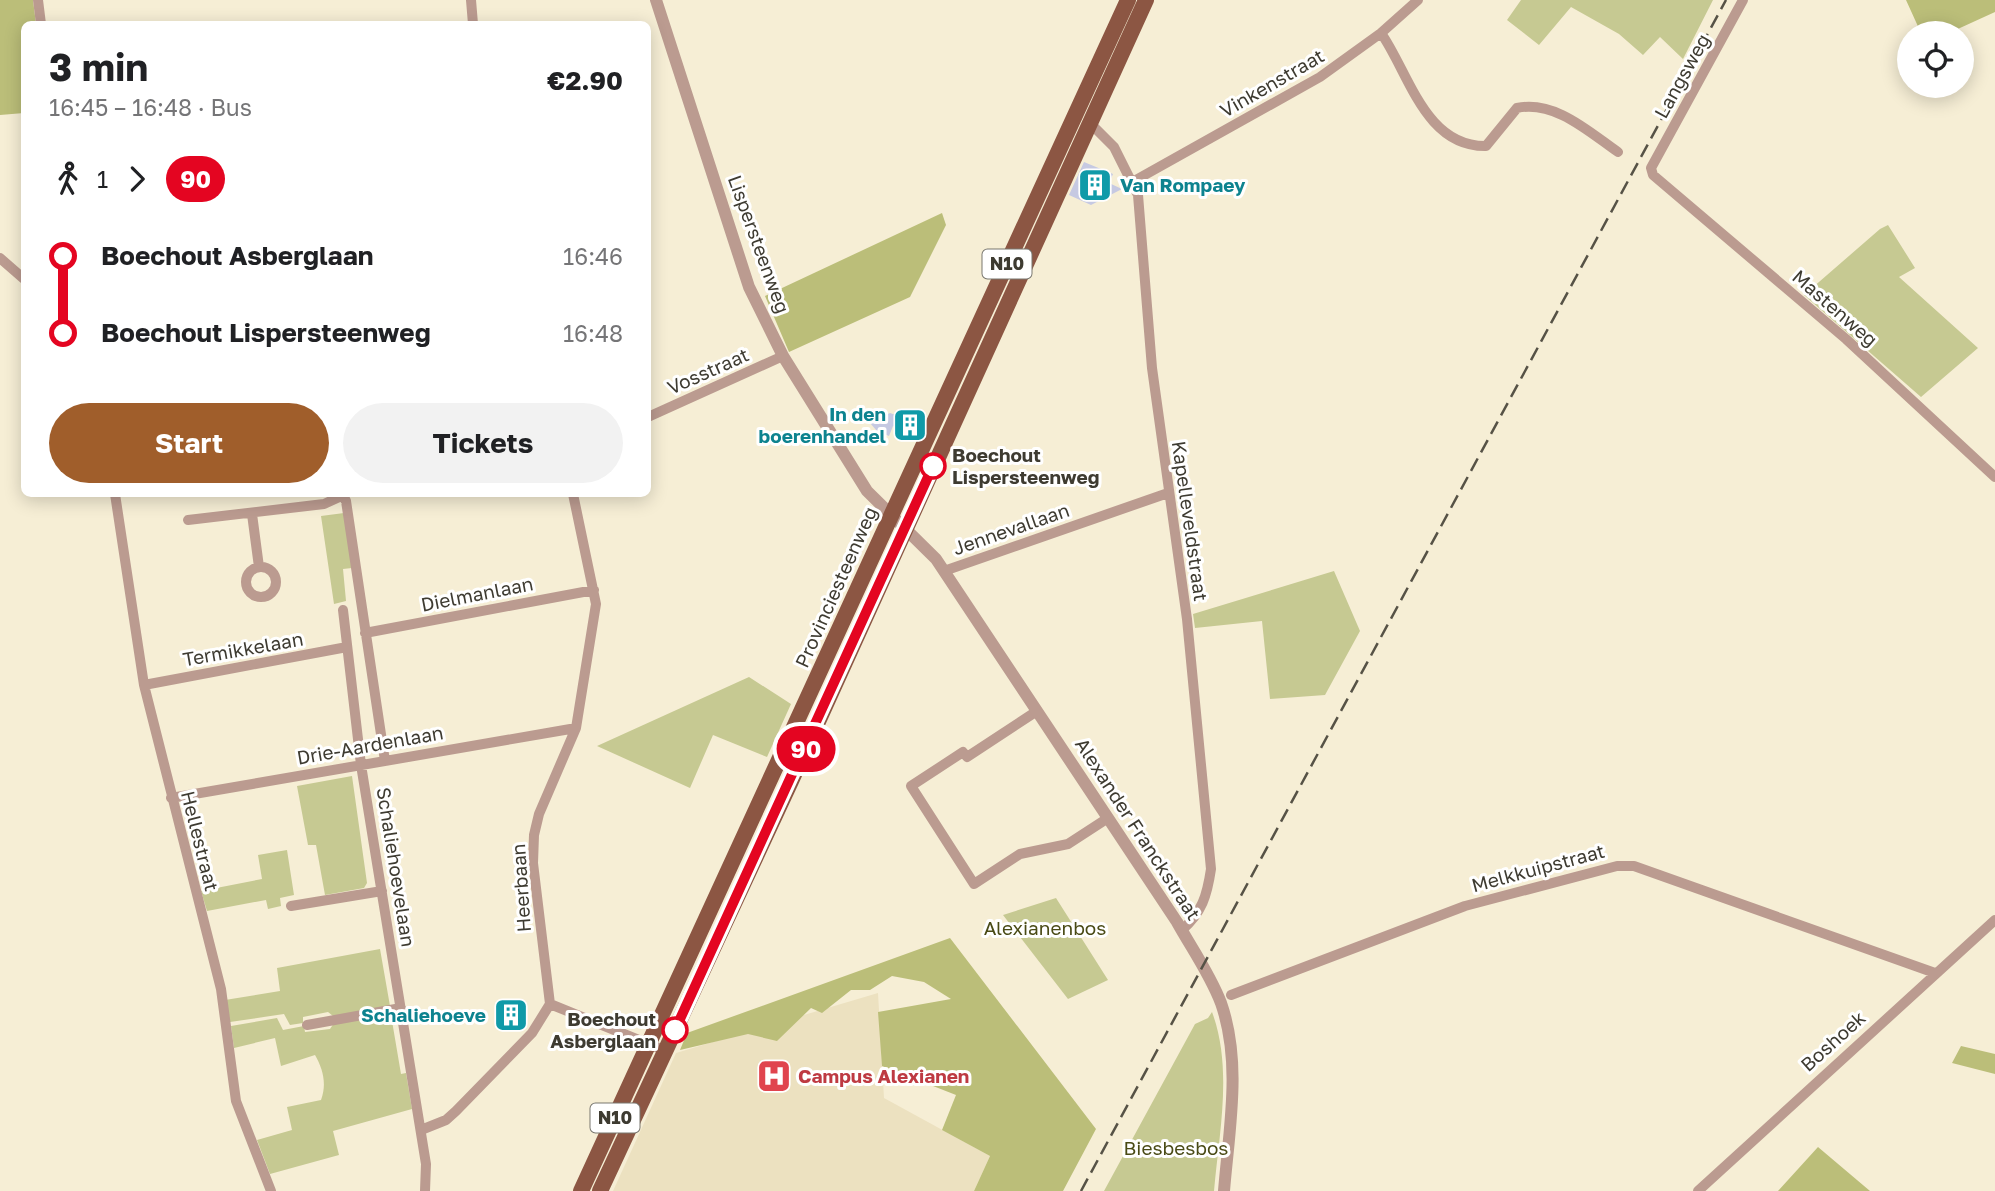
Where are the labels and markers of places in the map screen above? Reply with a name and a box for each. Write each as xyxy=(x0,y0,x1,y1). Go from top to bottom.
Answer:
building icon: Van Rompaey xyxy=(1076,166,1114,204)
place label: Van Rompaey xyxy=(1120,173,1246,196)
place label: In den boerenhandel xyxy=(759,402,886,447)
building icon: In den boerenhandel xyxy=(891,406,929,444)
place label: Boechout Lispersteenweg xyxy=(952,443,1099,488)
marker: Boechout Lispersteenweg xyxy=(920,453,946,479)
building icon: Schaliehoeve xyxy=(492,996,530,1034)
place label: Schaliehoeve xyxy=(361,1003,486,1026)
place label: Boechout Asberglaan xyxy=(550,1007,656,1052)
marker: Boechout Asberglaan xyxy=(662,1017,688,1043)
hospital icon: Campus Alexianen xyxy=(755,1057,793,1095)
place label: Campus Alexianen xyxy=(798,1064,969,1087)

